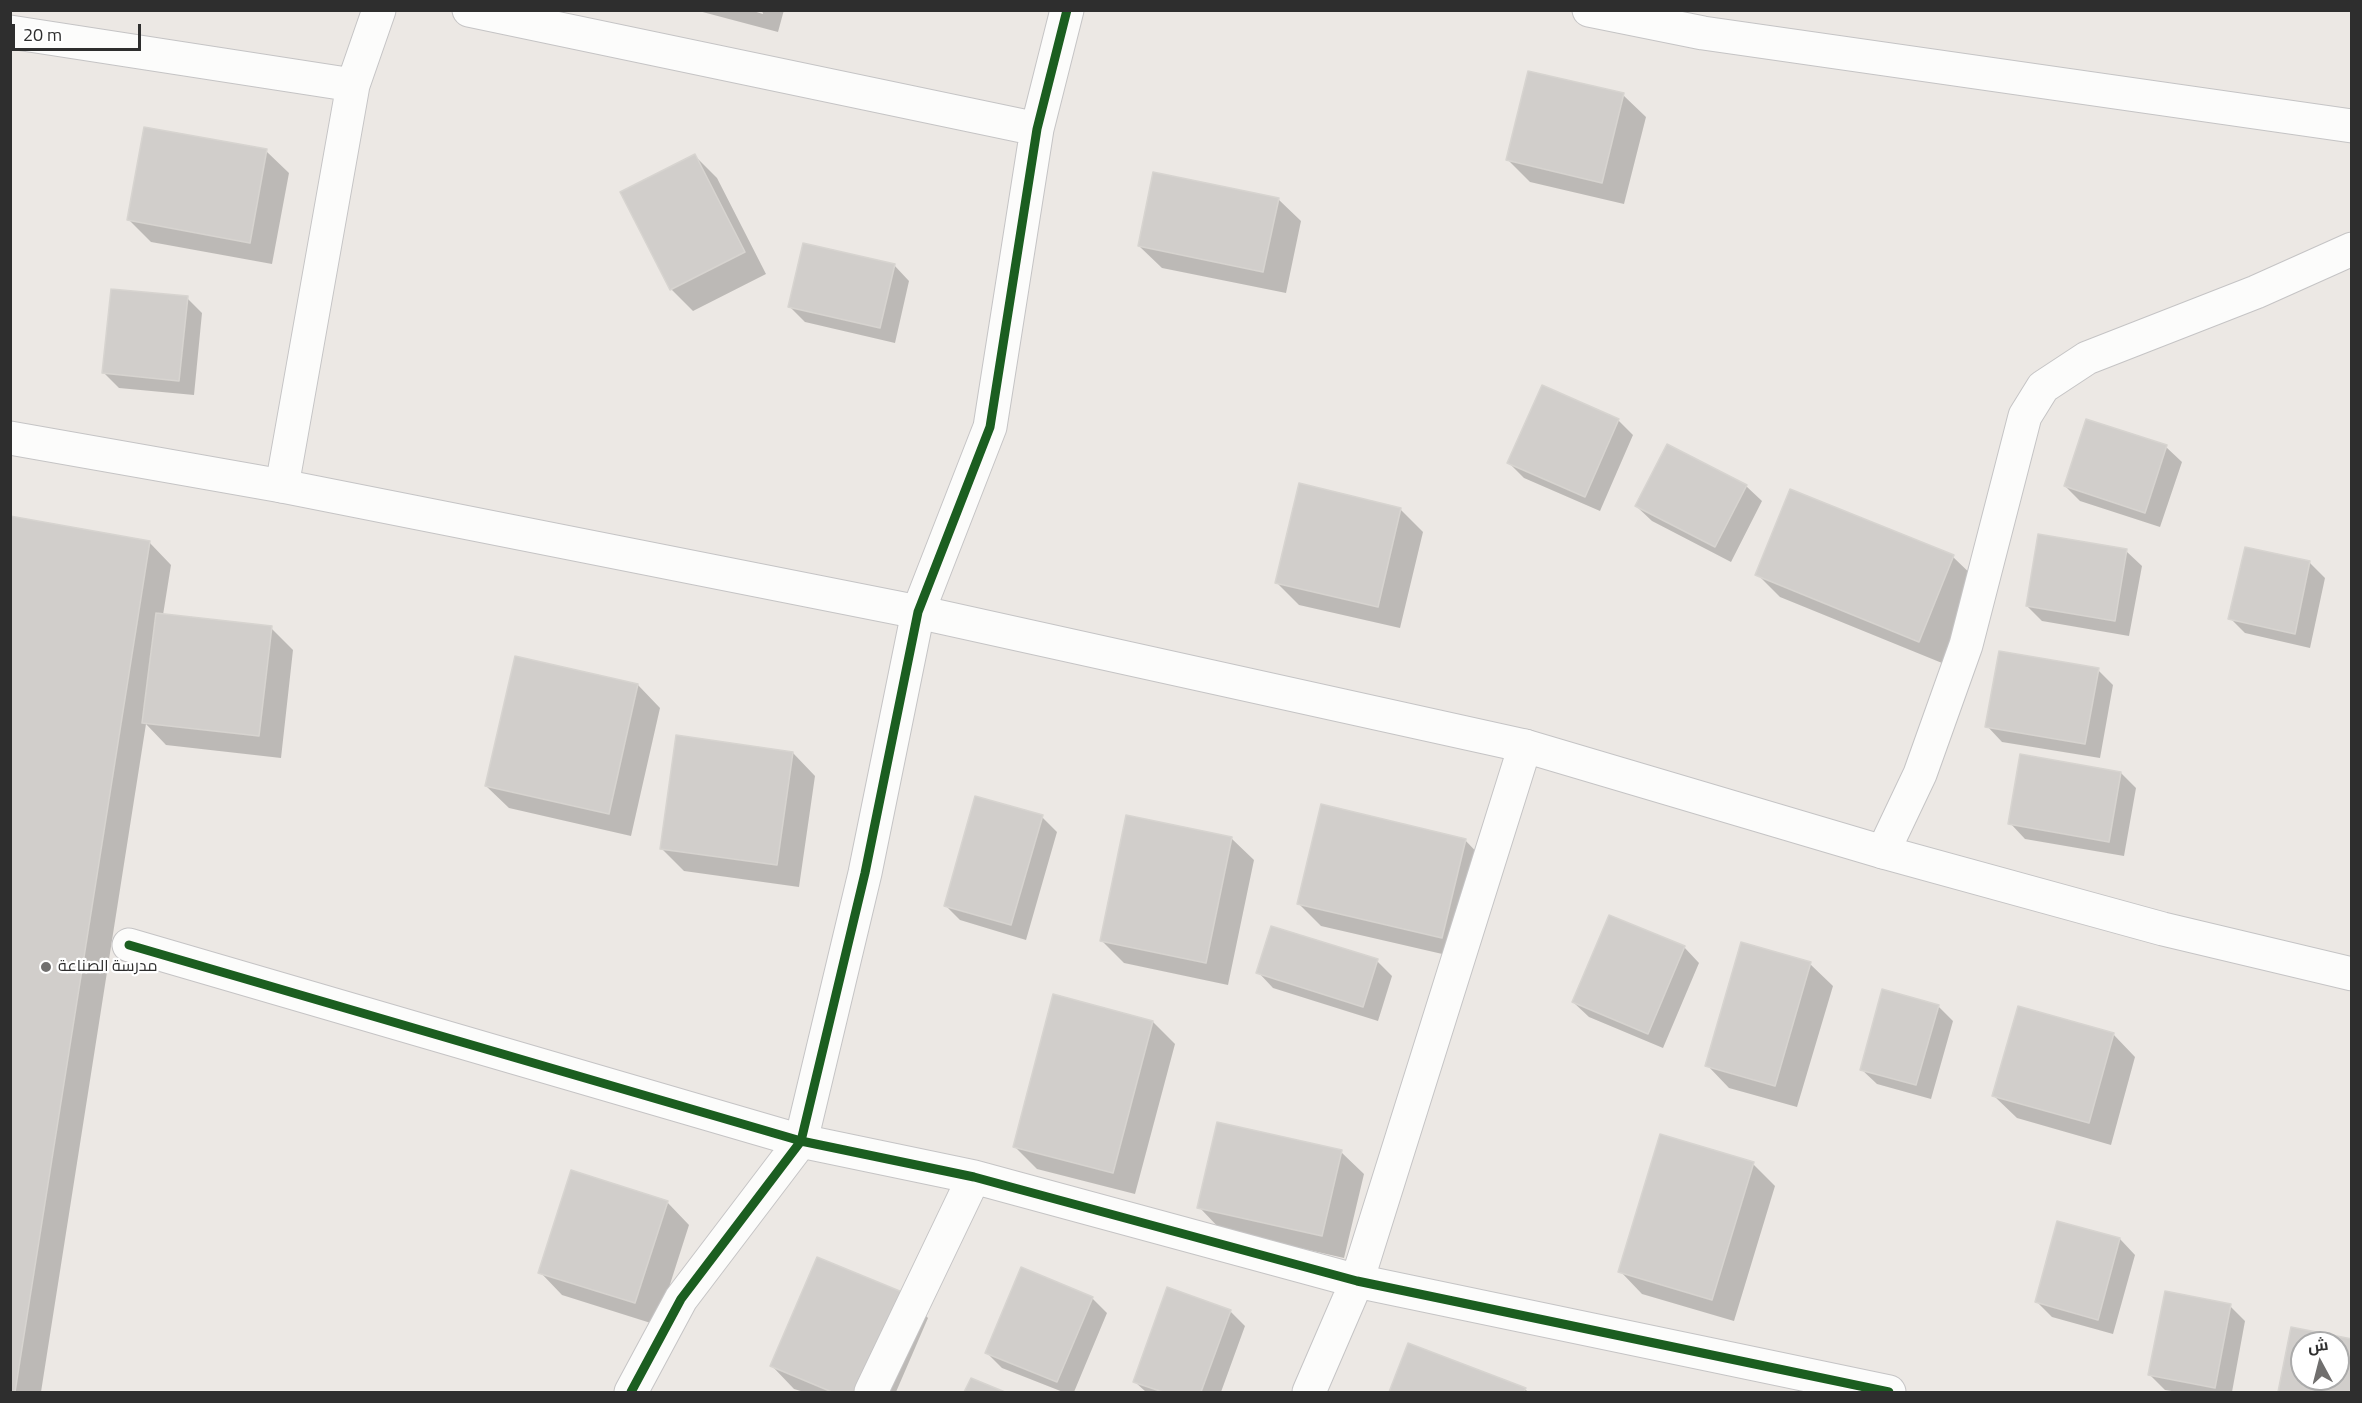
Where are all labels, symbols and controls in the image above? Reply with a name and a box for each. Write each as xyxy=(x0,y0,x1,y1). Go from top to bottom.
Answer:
scale bar xyxy=(15,12,144,50)
text: 20 m xyxy=(23,21,62,48)
place label: مدرسة الصناعة xyxy=(58,957,158,977)
marker: مدرسة الصناعة xyxy=(39,960,53,974)
north arrow xyxy=(2290,1331,2350,1391)
text: ش xyxy=(2306,1332,2330,1358)

